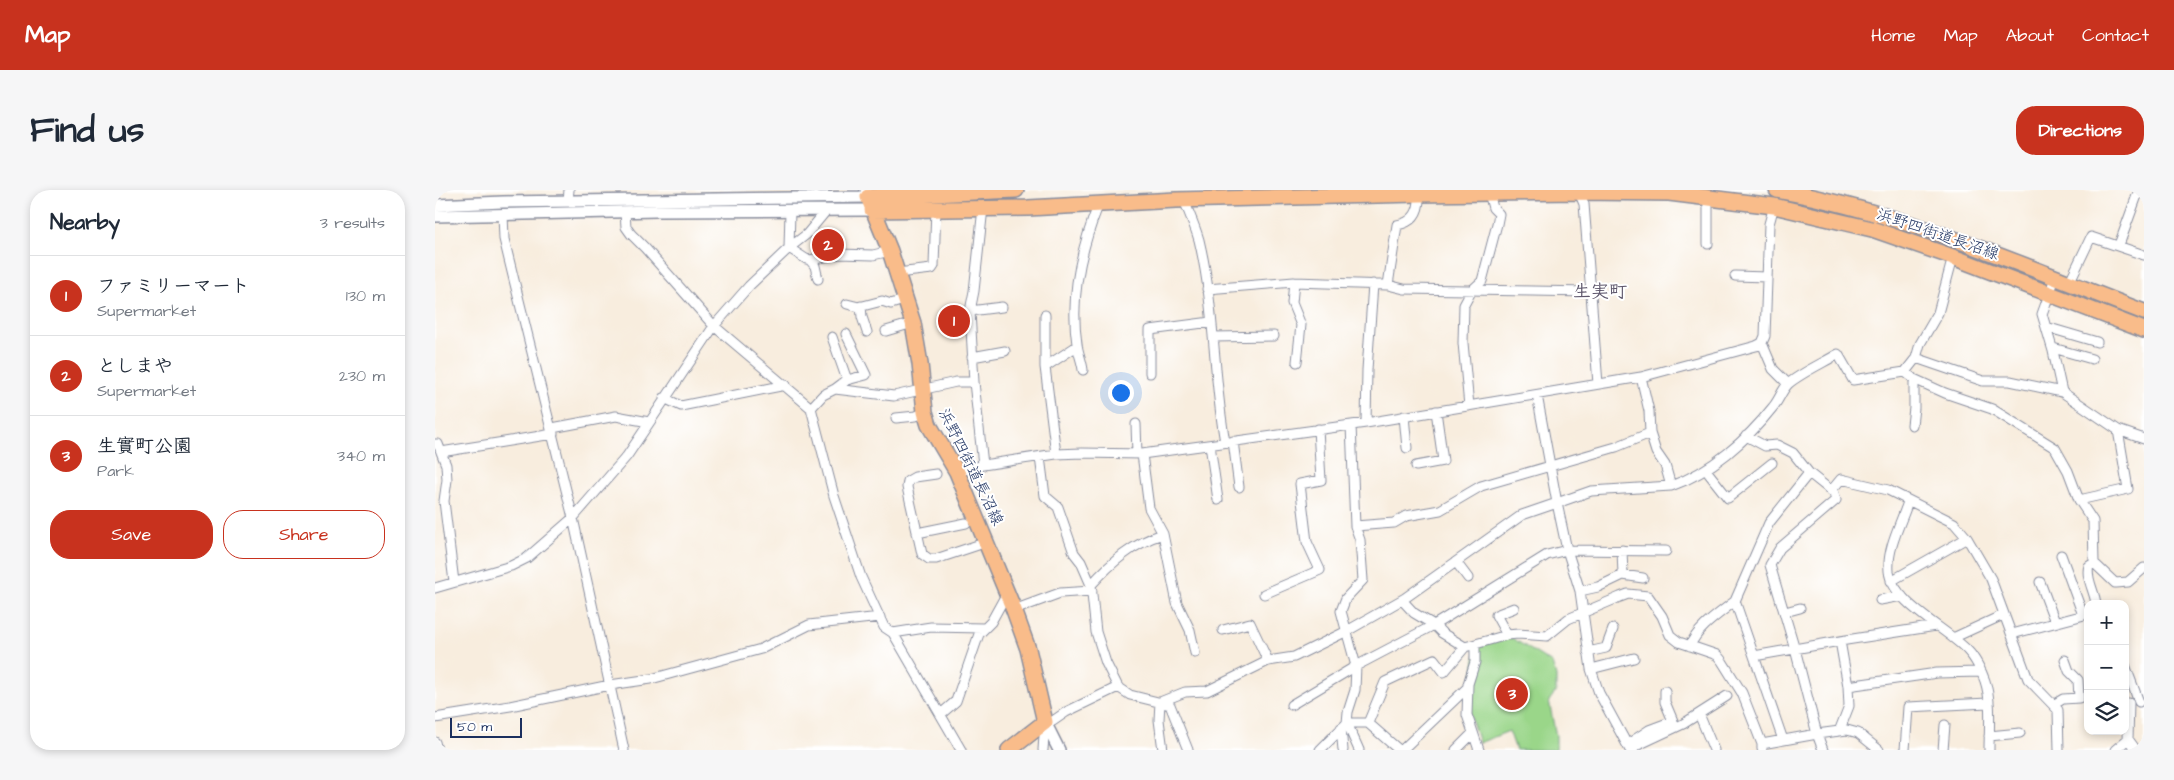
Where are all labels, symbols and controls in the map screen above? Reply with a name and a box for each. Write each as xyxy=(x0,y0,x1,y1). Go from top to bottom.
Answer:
text: Map xyxy=(25,18,70,52)
text: Home xyxy=(1871,23,1916,48)
text: Map xyxy=(1944,23,1978,48)
text: About xyxy=(2006,23,2054,48)
text: Contact xyxy=(2082,23,2149,48)
text: Find us xyxy=(30,106,144,155)
button: Directions xyxy=(2016,106,2144,155)
street label: 浜野四街道長沼線 xyxy=(1874,203,2002,265)
text: Nearby xyxy=(50,208,120,237)
text: 3 results xyxy=(320,212,385,234)
pin: 2 xyxy=(812,226,844,264)
text: ファミリーマート xyxy=(97,273,250,300)
district label: 生実町 xyxy=(1573,279,1627,304)
text: 1 xyxy=(65,285,67,307)
text: 130 m xyxy=(346,285,385,307)
text: Supermarket xyxy=(97,300,196,322)
pin: 1 xyxy=(938,302,970,340)
text: としまや xyxy=(97,353,173,380)
text: 2 xyxy=(61,365,71,387)
text: 230 m xyxy=(339,365,385,387)
text: Supermarket xyxy=(97,380,196,402)
your location xyxy=(1108,380,1134,406)
street label: 浜野四街道長沼線 xyxy=(933,405,1009,529)
text: 生實町公園 xyxy=(97,433,192,460)
text: 3 xyxy=(62,445,70,467)
text: 340 m xyxy=(337,445,385,467)
text: Park xyxy=(97,460,134,482)
button: Save xyxy=(50,510,213,559)
button: Share xyxy=(223,510,385,559)
map controls xyxy=(2084,600,2129,735)
button: + xyxy=(2084,600,2129,645)
button: − xyxy=(2084,645,2129,690)
pin: 3 xyxy=(1496,675,1528,713)
button: layers xyxy=(2084,690,2129,735)
scale bar xyxy=(450,715,523,738)
text: 50 m xyxy=(457,717,492,737)

